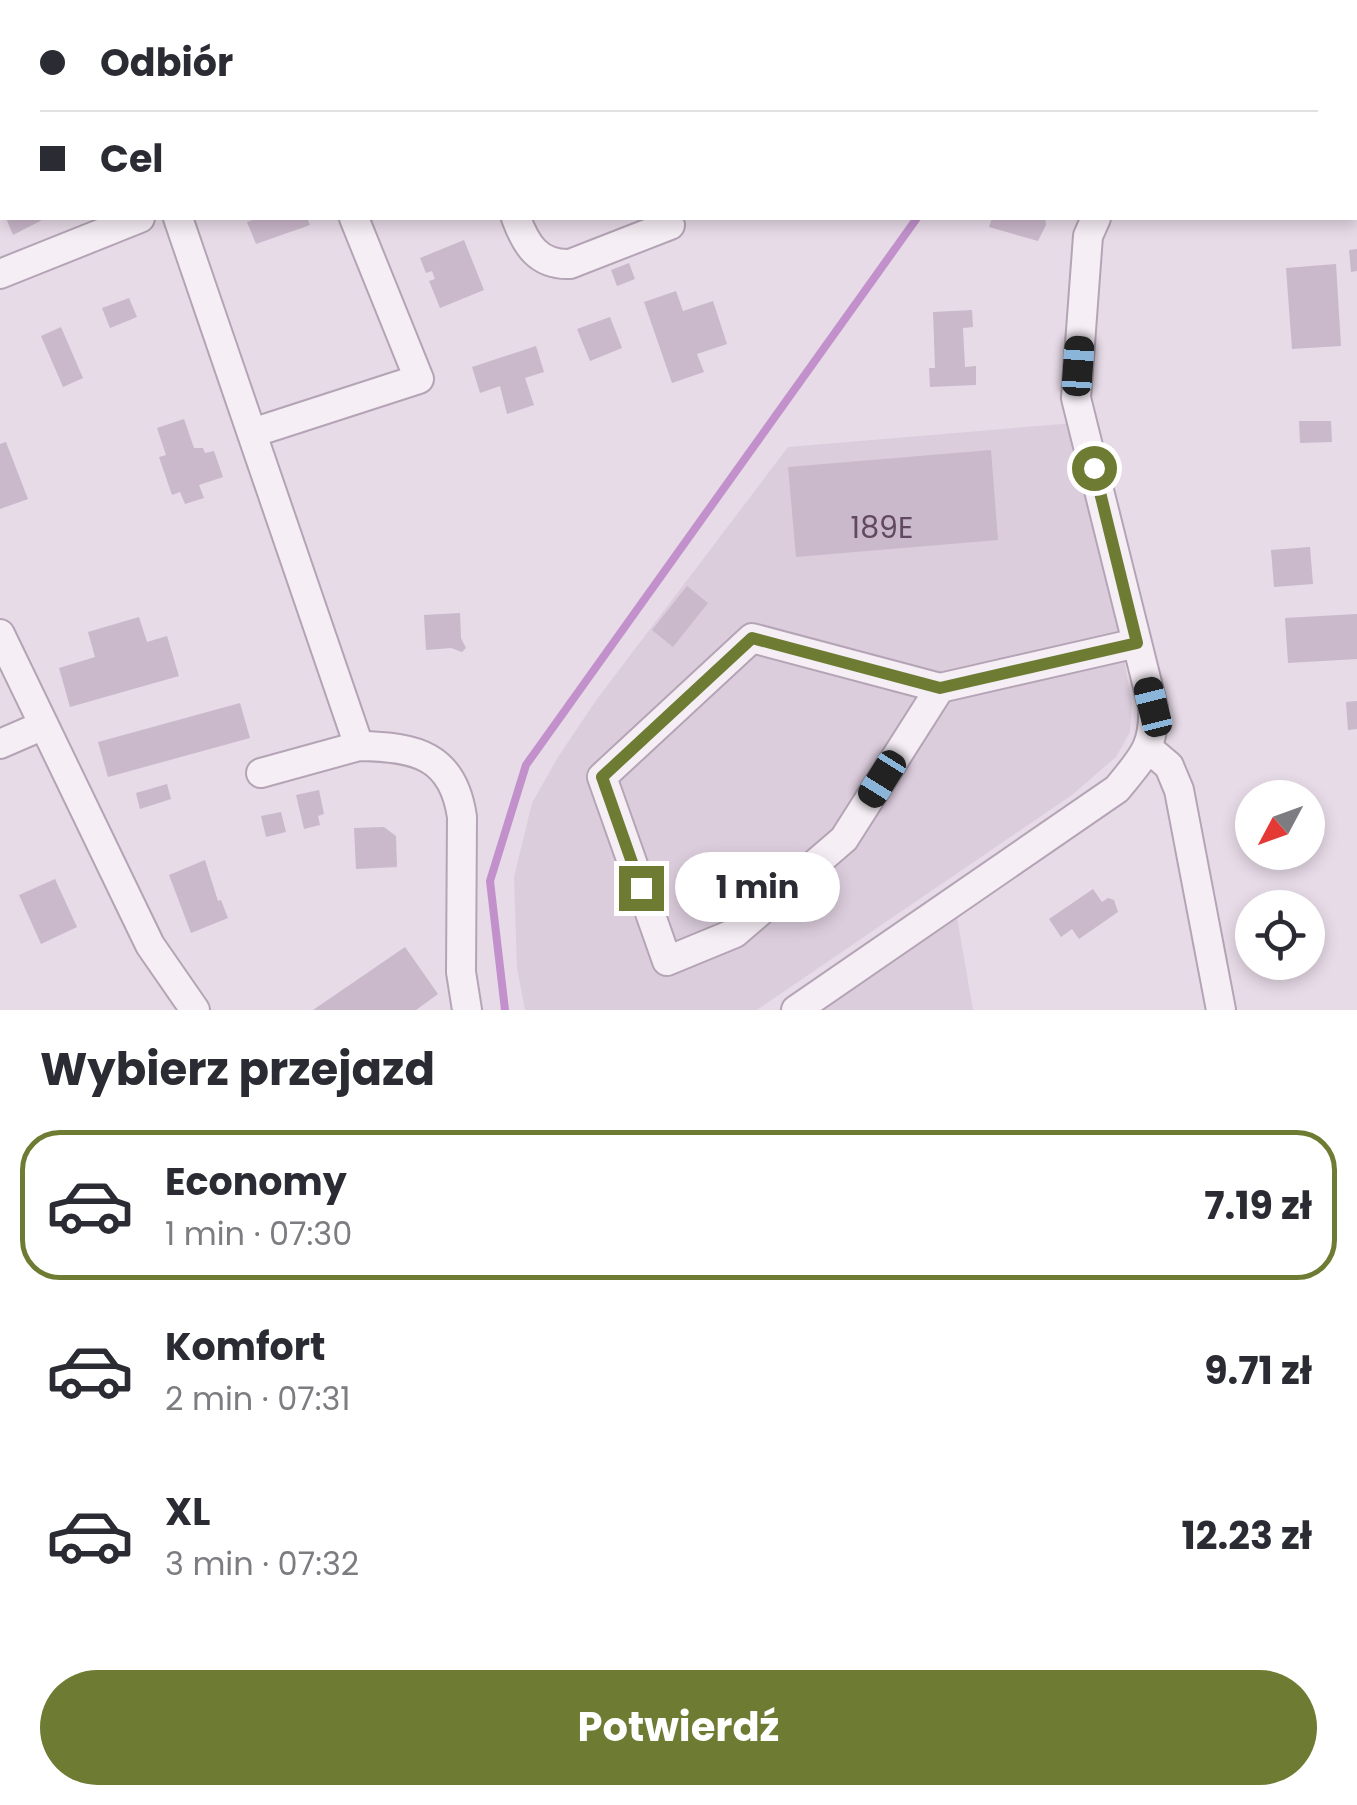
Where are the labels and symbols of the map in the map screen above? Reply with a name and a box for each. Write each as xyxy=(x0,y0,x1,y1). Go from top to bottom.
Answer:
car xyxy=(1061,335,1095,397)
route start xyxy=(1072,446,1117,491)
house number: 189E xyxy=(851,506,913,549)
car xyxy=(1131,674,1175,740)
car xyxy=(853,746,911,812)
north arrow xyxy=(1235,780,1325,870)
callout: 1 min xyxy=(676,853,841,923)
route end xyxy=(619,866,664,911)

